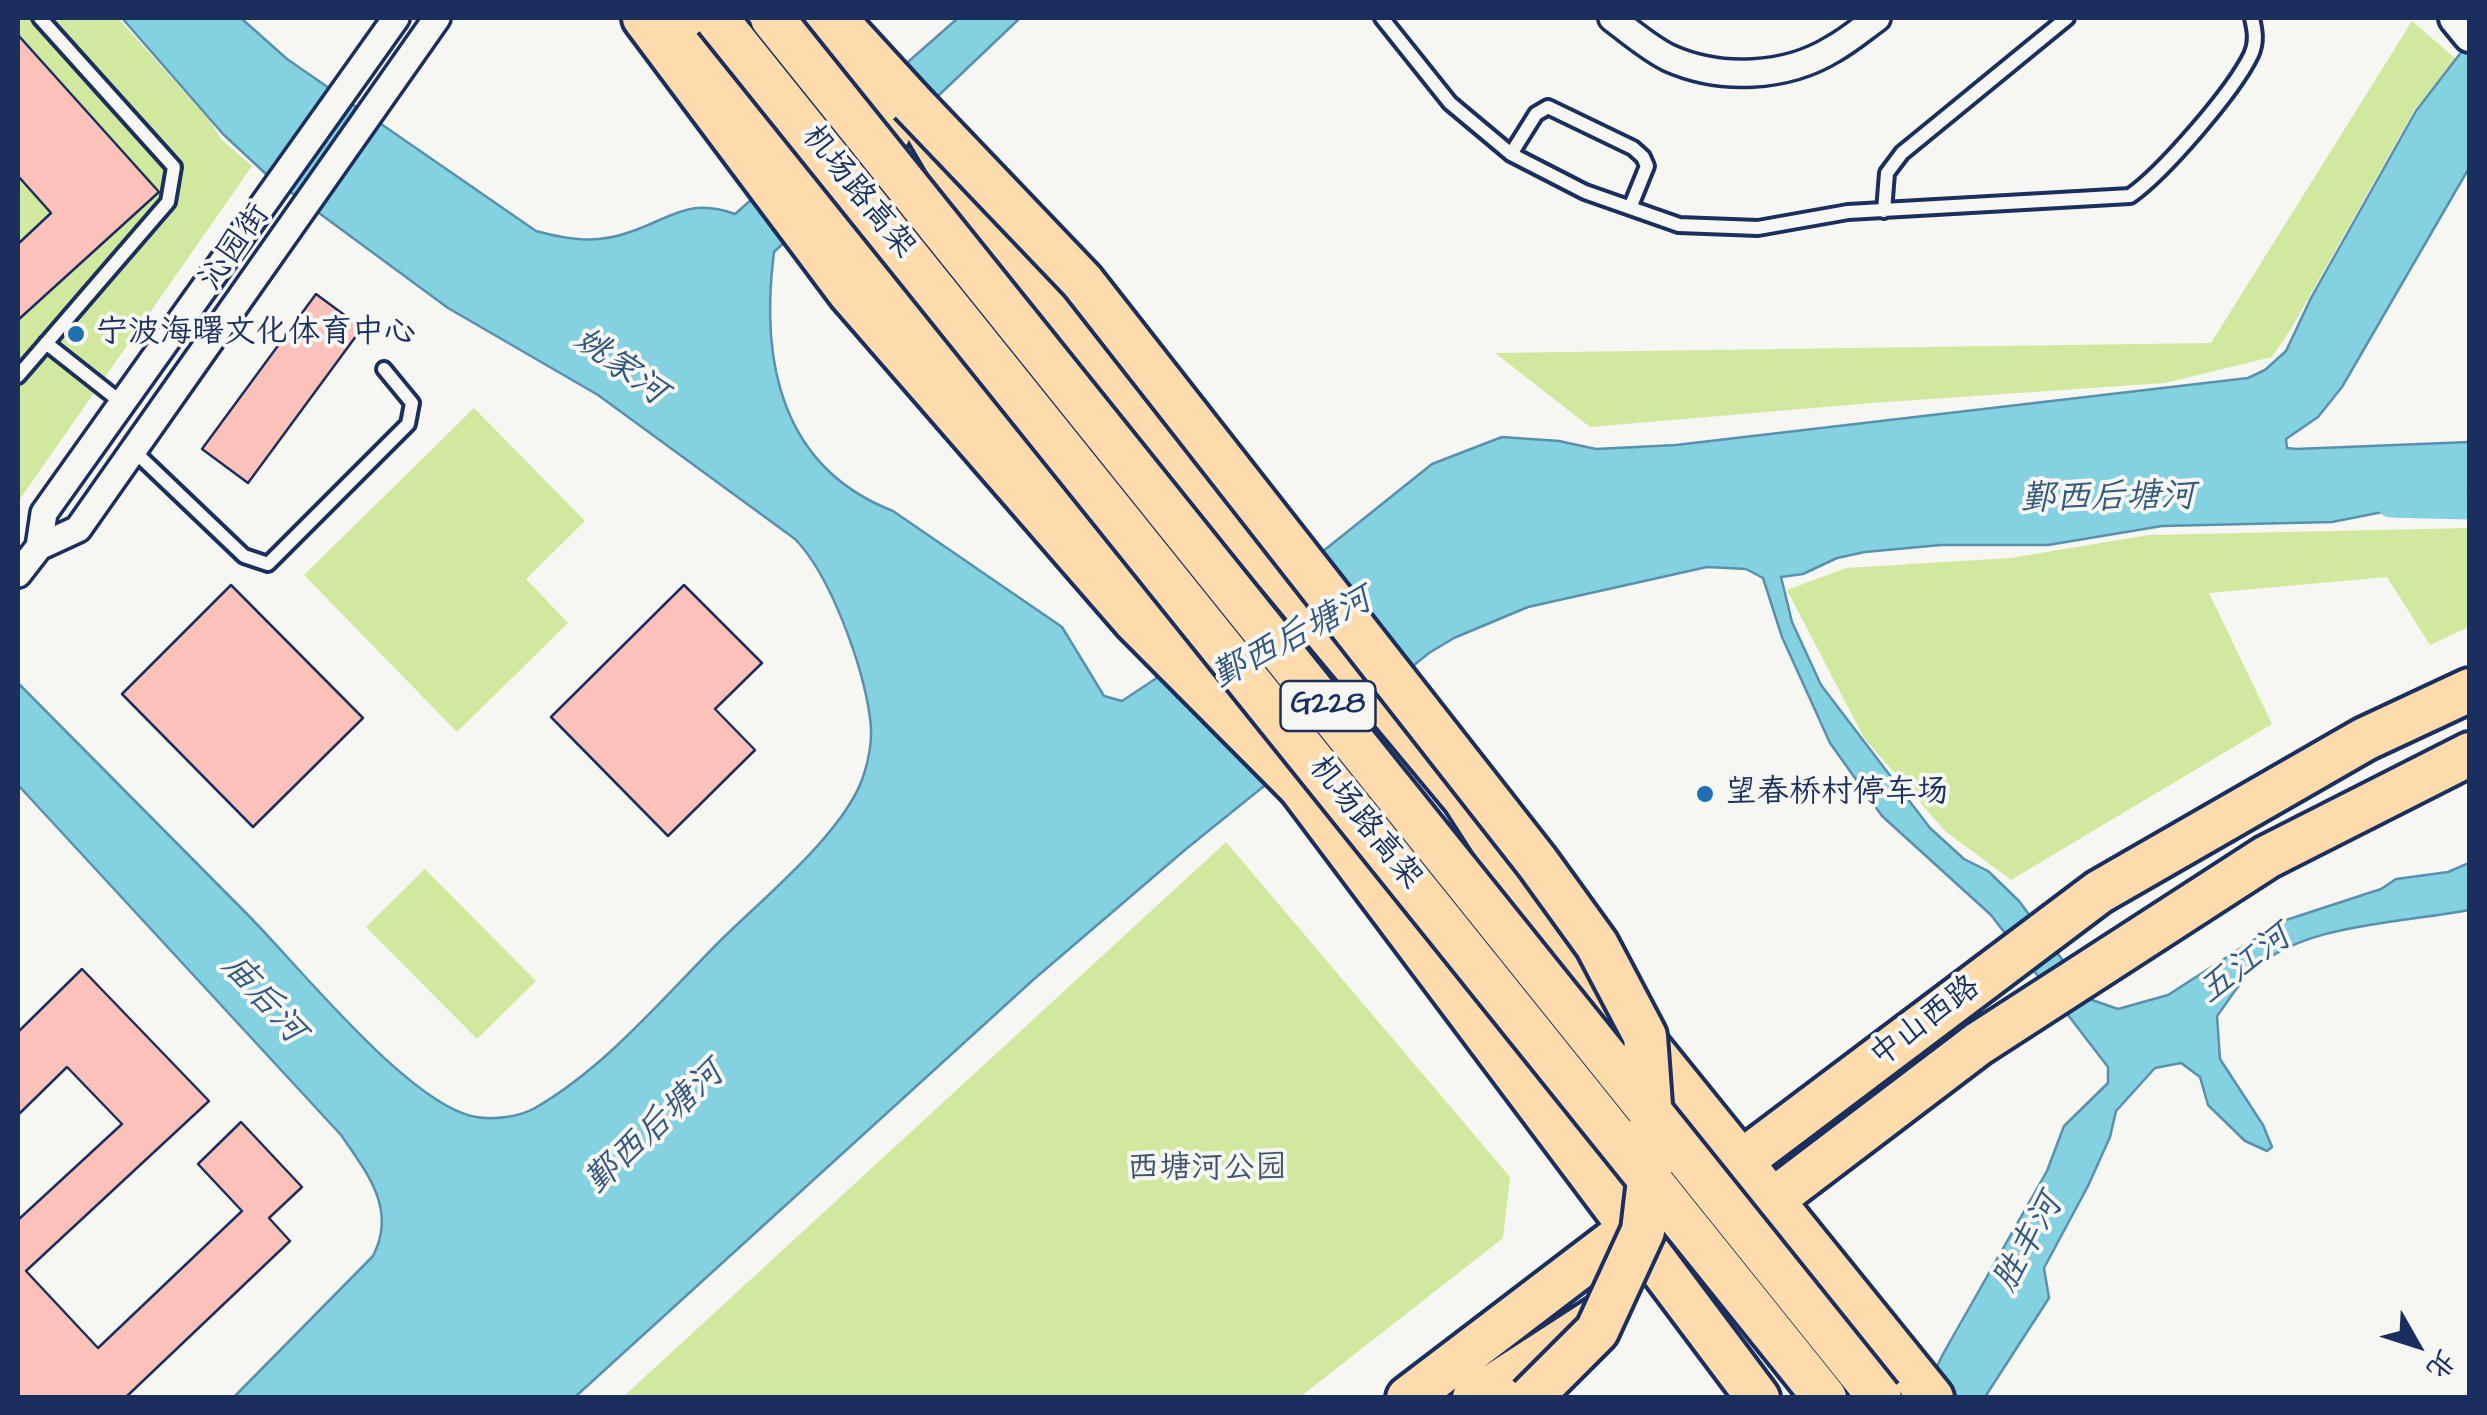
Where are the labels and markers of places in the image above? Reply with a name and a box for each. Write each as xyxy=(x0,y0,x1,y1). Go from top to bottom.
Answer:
place label: 宁波海曙文化体育中心 xyxy=(96,315,416,353)
marker: 宁波海曙文化体育中心 xyxy=(65,323,87,345)
place label: 望春桥村停车场 xyxy=(1725,775,1949,813)
marker: 望春桥村停车场 xyxy=(1694,783,1716,805)

